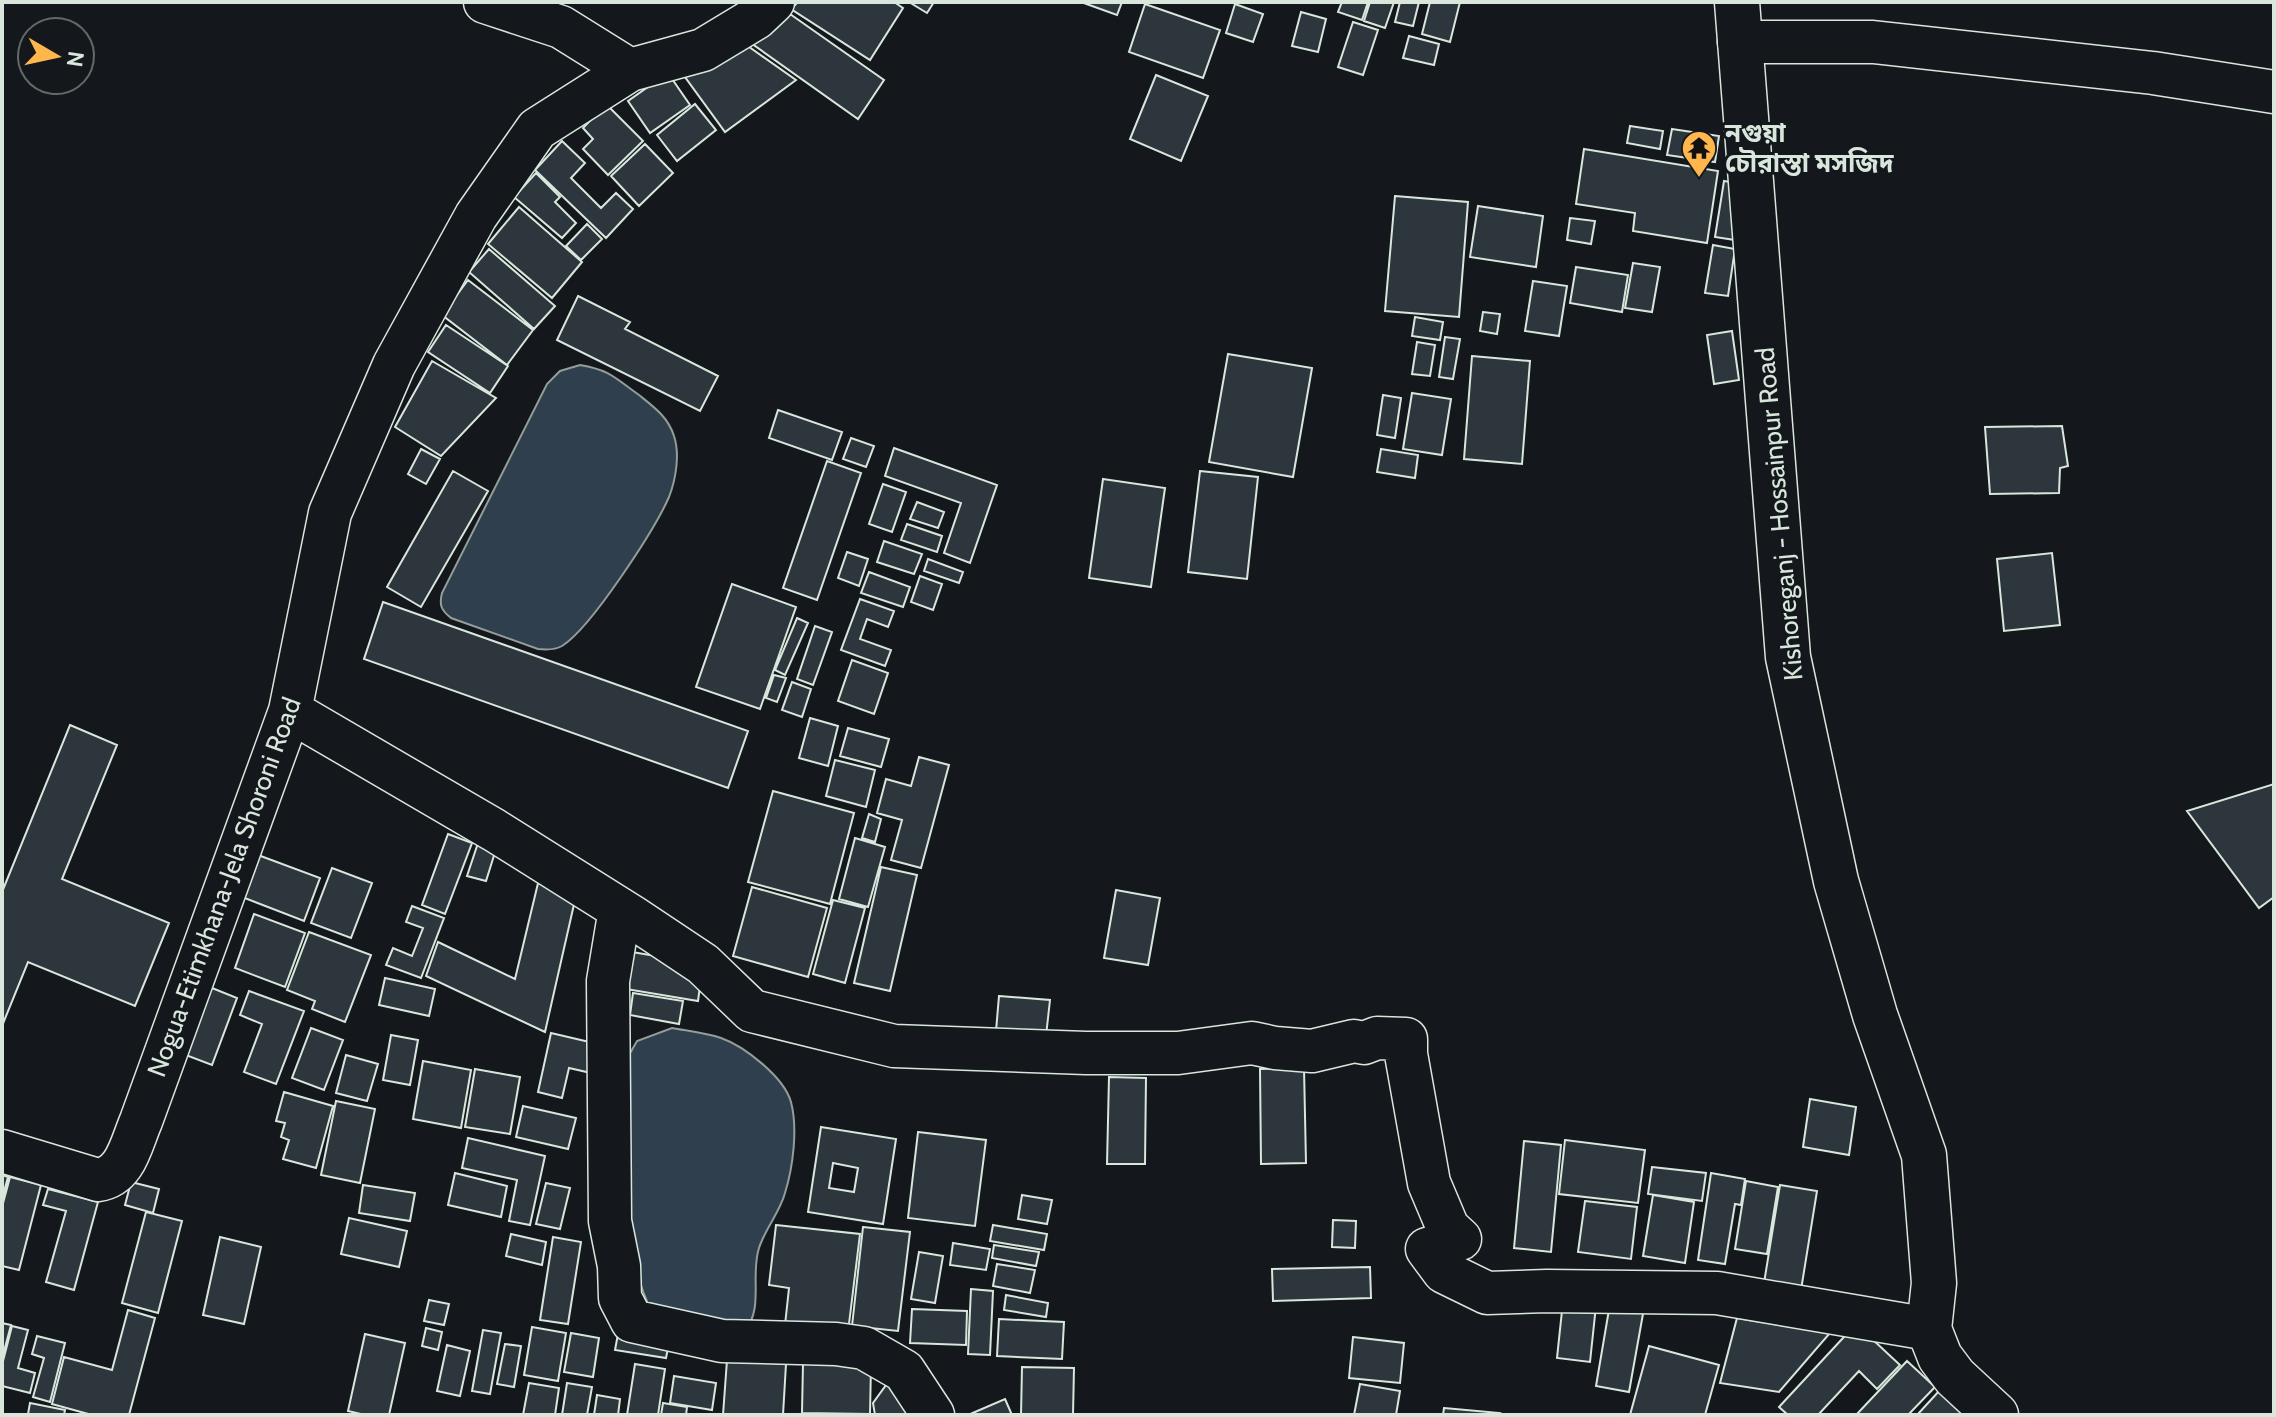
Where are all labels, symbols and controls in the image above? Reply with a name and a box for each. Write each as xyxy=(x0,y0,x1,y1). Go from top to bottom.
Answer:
north arrow xyxy=(16,16,96,96)
text: N xyxy=(61,49,90,69)
place label: নগুয়া চৌরাস্তা মসজিদ xyxy=(1724,117,1895,179)
temple icon: নগুয়া চৌরাস্তা মসজিদ xyxy=(1680,129,1718,179)
street label: Kishoreganj - Hossainpur Road xyxy=(1748,346,1810,682)
street label: Nogua-Etimkhana-Jela Shoroni Road xyxy=(140,693,308,1081)

